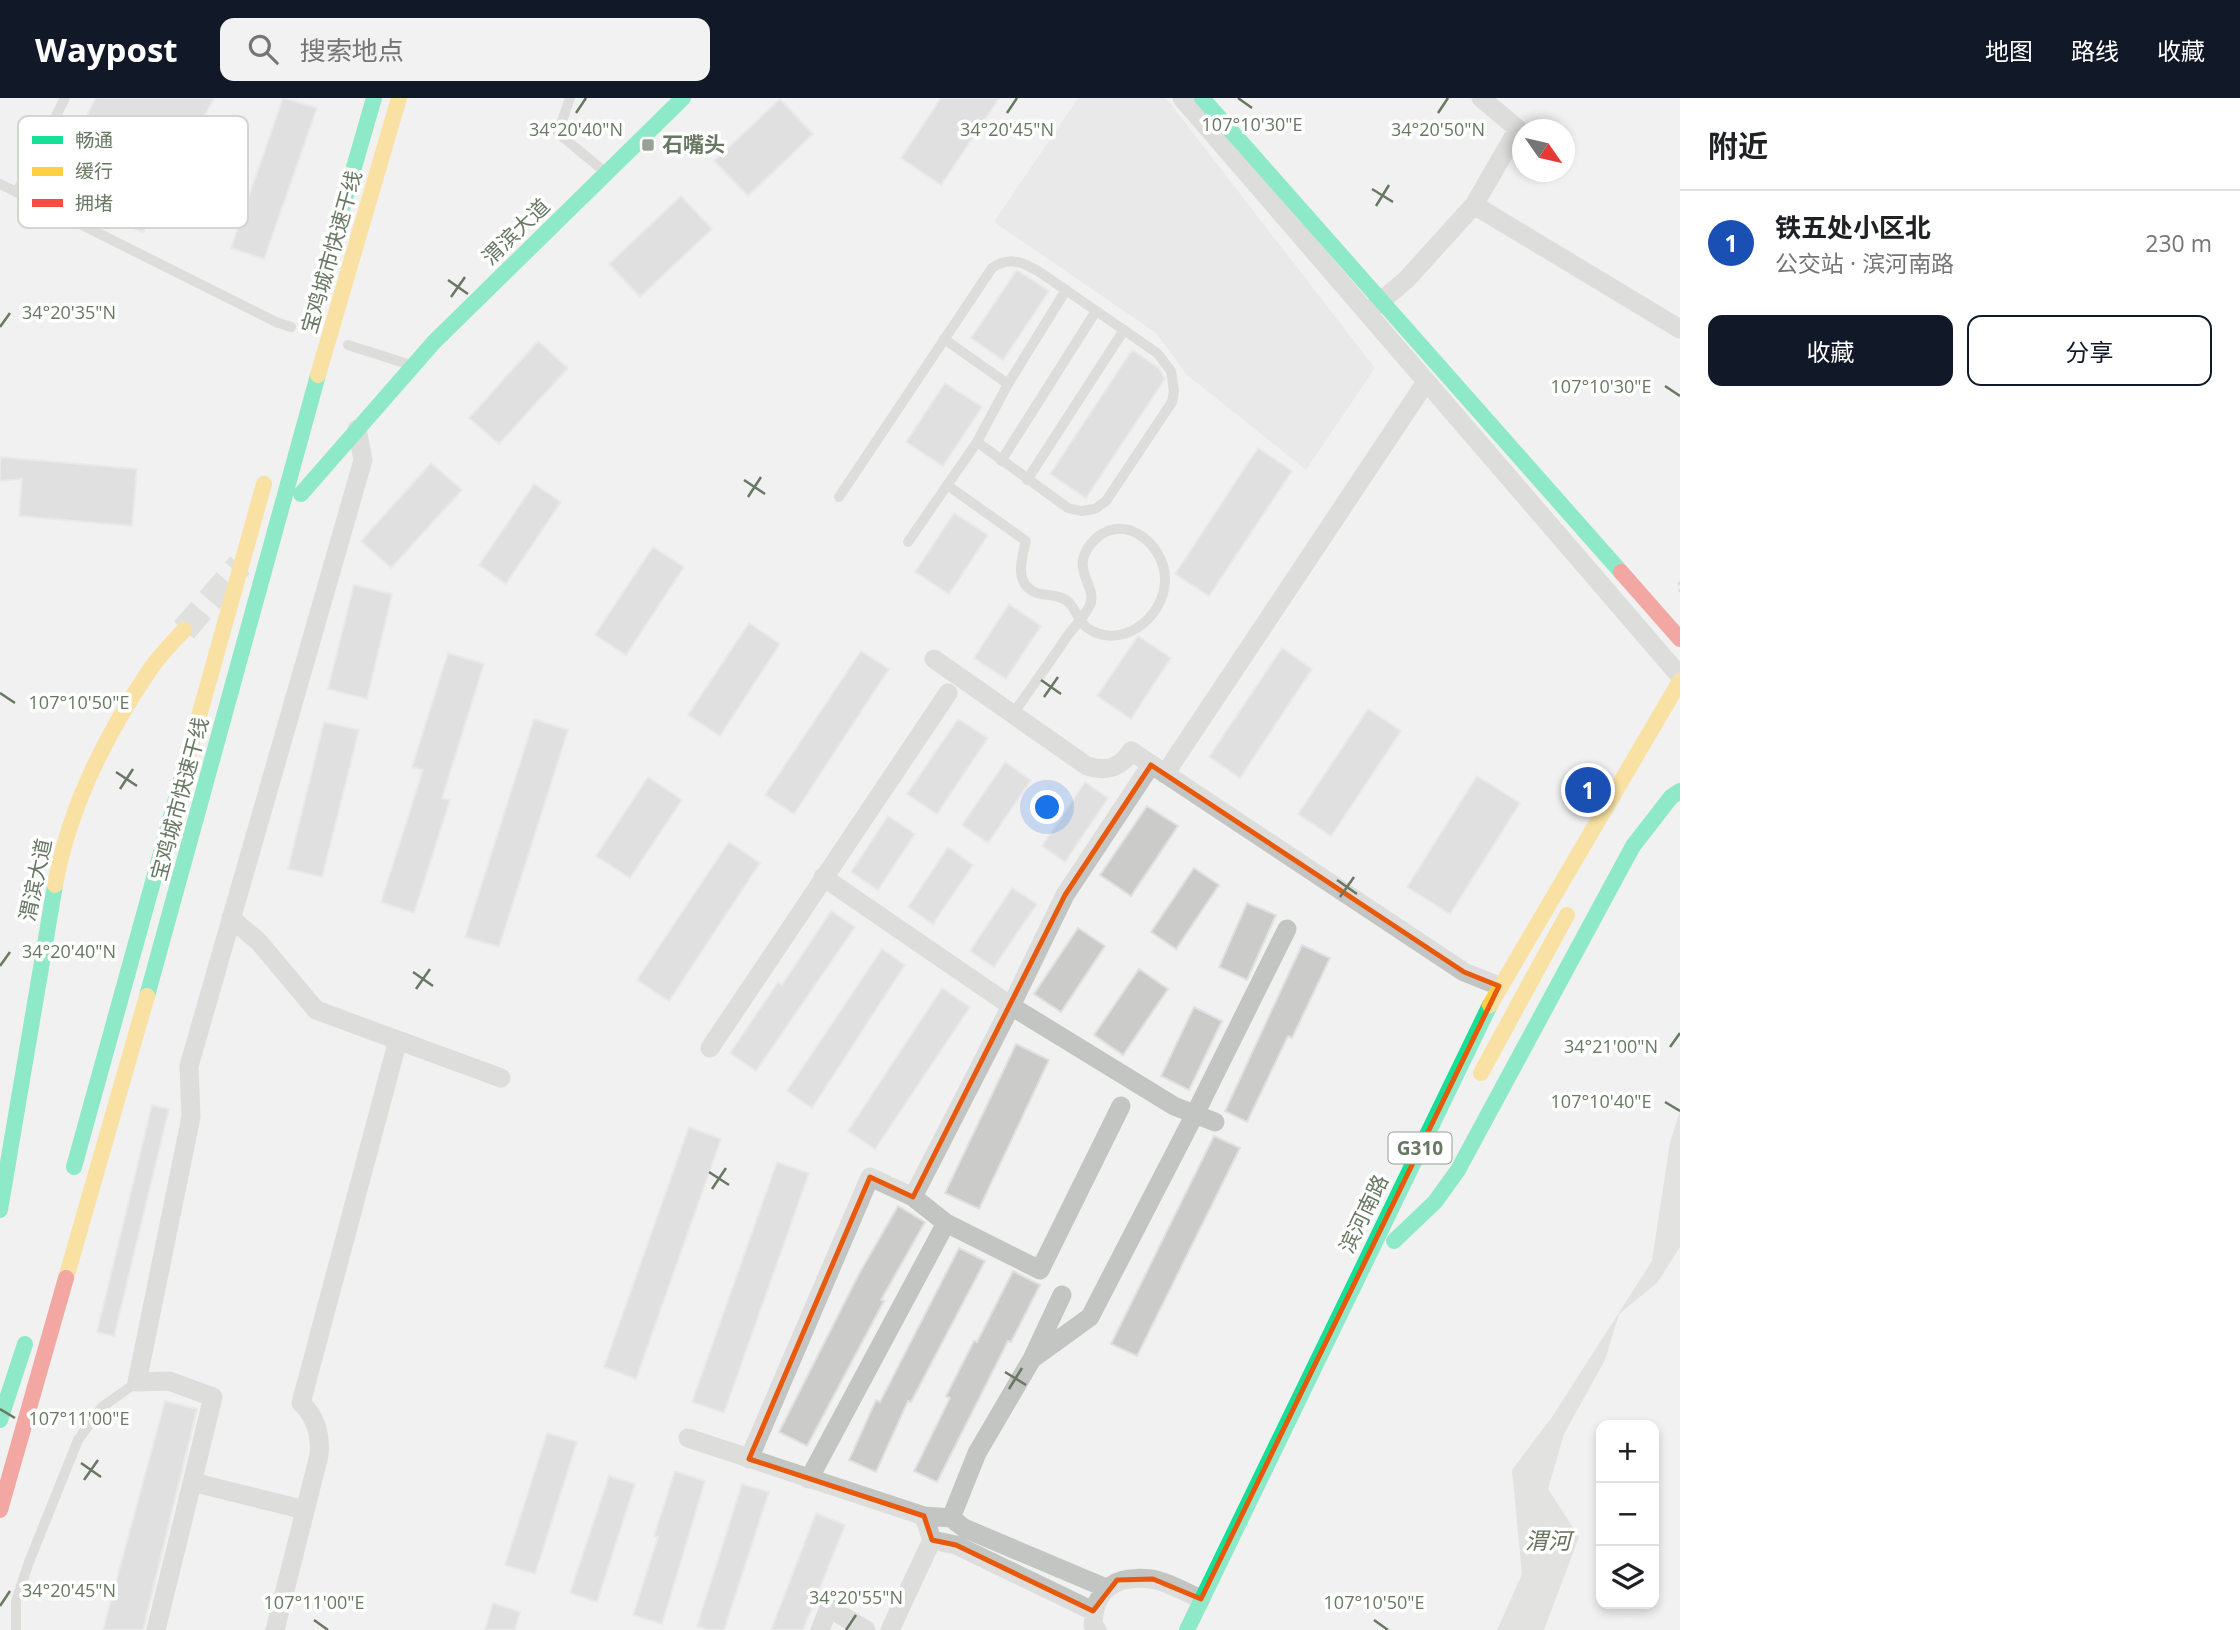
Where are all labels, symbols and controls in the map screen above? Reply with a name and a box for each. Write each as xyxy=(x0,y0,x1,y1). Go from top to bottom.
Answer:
search box xyxy=(220,18,710,81)
text: Waypost xyxy=(35,27,178,72)
icon: search xyxy=(244,30,282,68)
text: 搜索地点 xyxy=(300,32,404,68)
text: 地图 xyxy=(1985,34,2033,67)
text: 路线 xyxy=(2071,34,2119,67)
text: 收藏 xyxy=(2157,34,2205,67)
text: 107°10'30"E xyxy=(1202,112,1302,136)
legend xyxy=(18,116,248,228)
text: 34°20'40"N xyxy=(529,117,623,141)
text: 34°20'45"N xyxy=(960,117,1054,141)
text: 34°20'50"N xyxy=(1391,117,1485,141)
north arrow xyxy=(1512,119,1575,182)
text: 附近 xyxy=(1708,125,1768,166)
text: 畅通 xyxy=(75,127,113,153)
place label: 石嘴头 xyxy=(662,130,725,158)
marker: 石嘴头 xyxy=(640,137,656,153)
text: 缓行 xyxy=(75,158,113,184)
street label: 宝鸡城市快速干线 xyxy=(294,167,368,336)
text: 拥堵 xyxy=(75,190,113,216)
street label: 渭滨大道 xyxy=(475,192,555,271)
text: 铁五处小区北 xyxy=(1775,209,1931,245)
text: 1 xyxy=(1724,227,1738,259)
text: 230 m xyxy=(2145,227,2212,259)
text: 公交站 · 滨河南路 xyxy=(1775,247,1954,279)
text: 34°20'35"N xyxy=(22,300,116,324)
button: 收藏 xyxy=(1708,315,1953,386)
button: 分享 xyxy=(1967,315,2212,386)
text: 107°10'30"E xyxy=(1551,374,1651,398)
text: 107°10'50"E xyxy=(29,690,129,714)
street label: 宝鸡城市快速干线 xyxy=(144,714,214,884)
pin: 1 xyxy=(1565,764,1611,816)
your location xyxy=(1030,790,1064,824)
street label: 渭滨大道 xyxy=(13,836,57,924)
text: 34°20'40"N xyxy=(22,939,116,963)
text: 34°21'00"N xyxy=(1564,1034,1658,1058)
text: 107°10'40"E xyxy=(1551,1089,1651,1113)
road number: G310 xyxy=(1388,1132,1452,1164)
street label: 滨河南路 xyxy=(1332,1170,1394,1257)
text: 107°11'00"E xyxy=(29,1406,129,1430)
map controls xyxy=(1596,1420,1659,1609)
button: + xyxy=(1596,1420,1659,1483)
button: − xyxy=(1596,1483,1659,1546)
water label: 渭河 xyxy=(1525,1524,1575,1556)
button: layers xyxy=(1596,1546,1659,1609)
text: 34°20'45"N xyxy=(22,1578,116,1602)
text: 34°20'55"N xyxy=(809,1585,903,1609)
text: 107°11'00"E xyxy=(264,1590,364,1614)
text: 107°10'50"E xyxy=(1324,1590,1424,1614)

